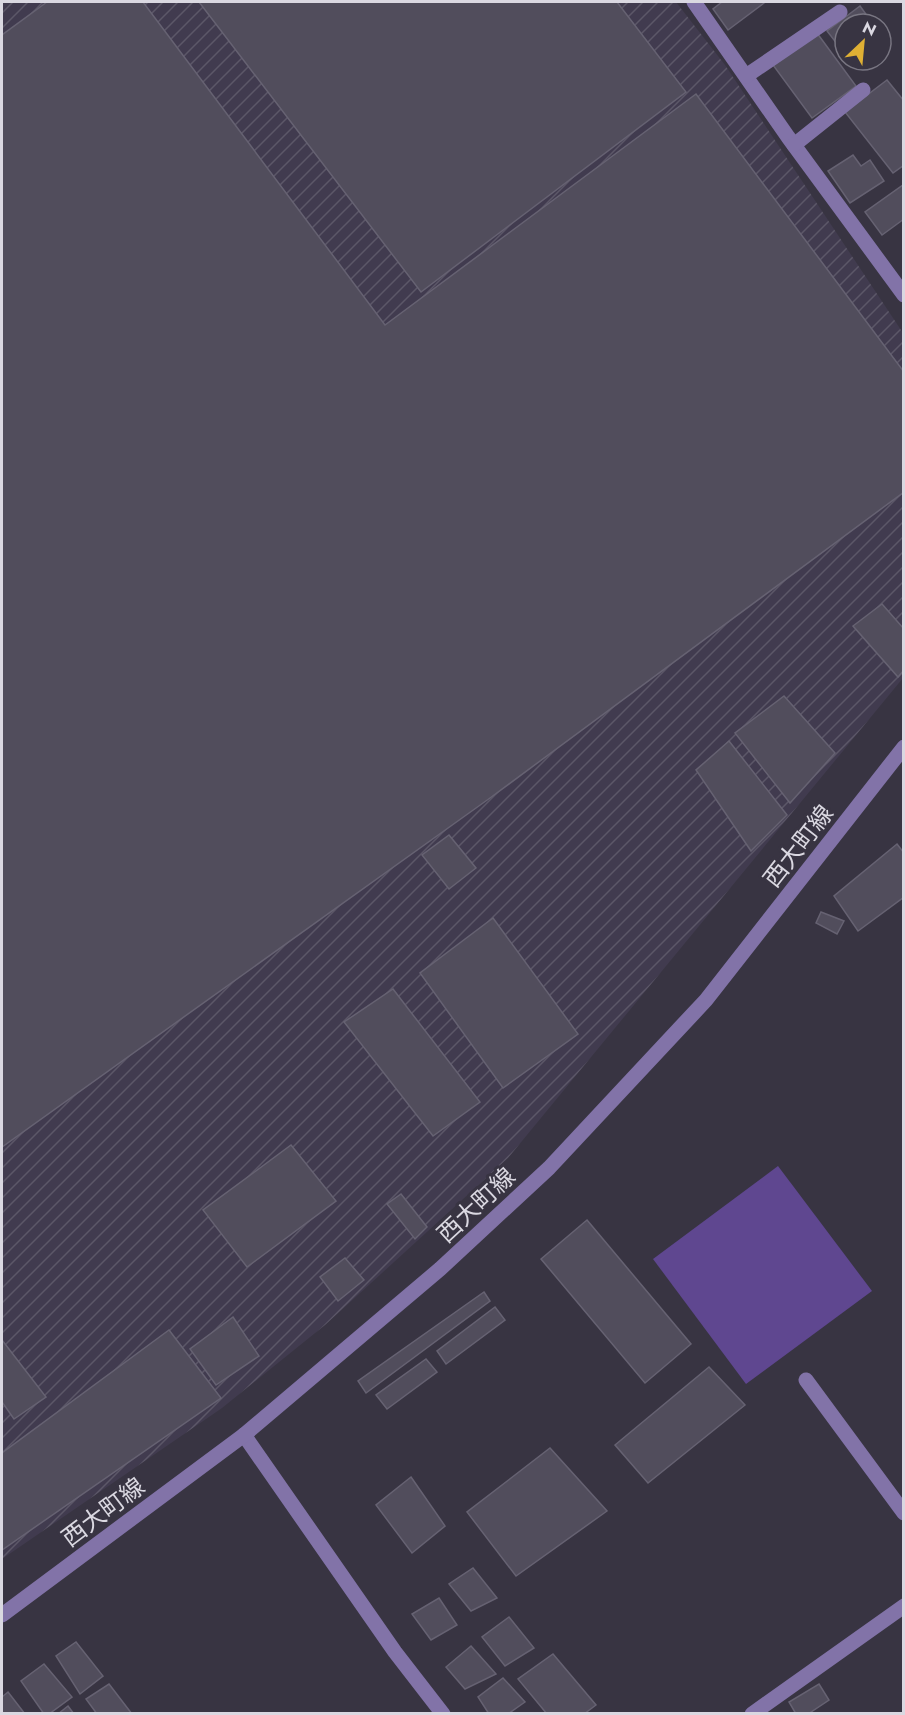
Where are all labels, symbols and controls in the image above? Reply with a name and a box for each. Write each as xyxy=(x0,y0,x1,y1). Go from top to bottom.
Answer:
north arrow xyxy=(833,12,893,72)
text: N xyxy=(859,16,880,42)
street label: 西大町線 xyxy=(755,797,841,895)
street label: 西大町線 xyxy=(429,1159,523,1251)
street label: 西大町線 xyxy=(54,1469,152,1555)

